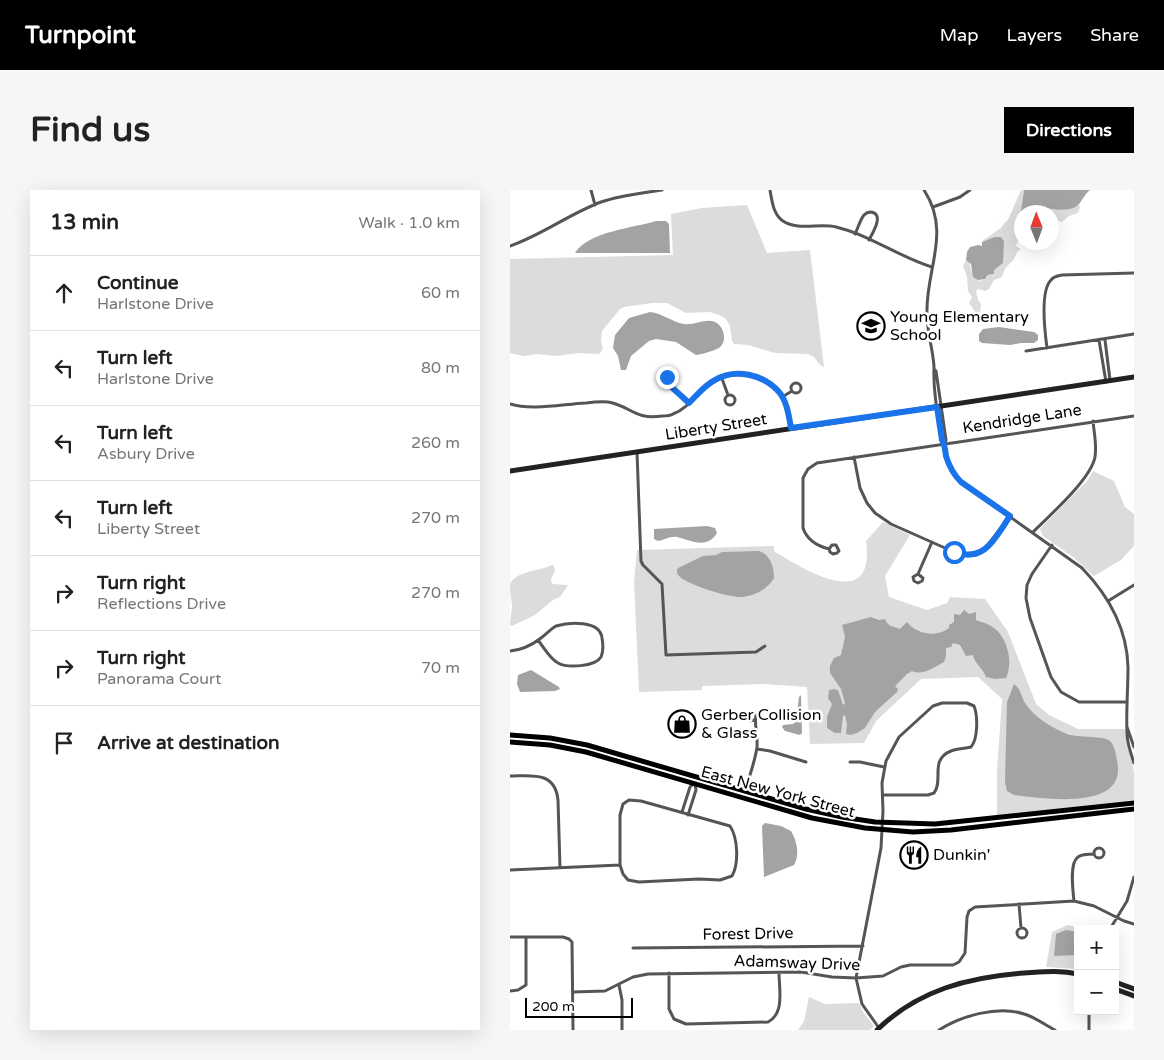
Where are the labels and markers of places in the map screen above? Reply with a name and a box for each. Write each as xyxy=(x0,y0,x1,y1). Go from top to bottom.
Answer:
place label: Young Elementary School xyxy=(890,307,1029,345)
school or university icon: Young Elementary School xyxy=(856,311,886,341)
place label: Gerber Collision & Glass xyxy=(701,705,821,743)
shop icon: Gerber Collision & Glass xyxy=(667,709,697,739)
restaurant icon: Dunkin' xyxy=(899,840,929,870)
place label: Dunkin' xyxy=(933,845,990,865)

